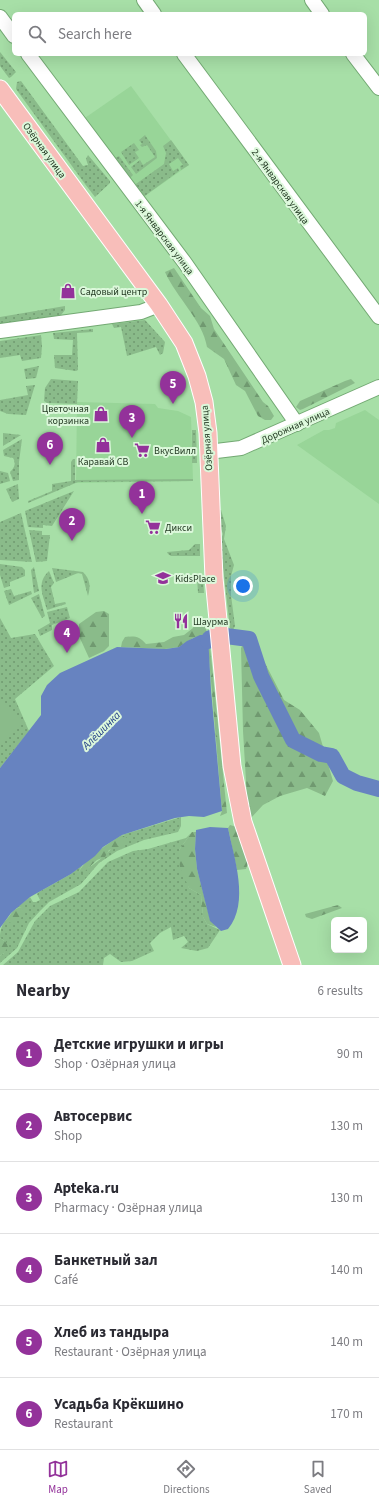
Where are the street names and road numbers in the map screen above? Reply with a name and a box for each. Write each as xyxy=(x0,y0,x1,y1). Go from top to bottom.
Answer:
street label: Озёрная улица xyxy=(19,120,69,181)
street label: 2-я Январская улица xyxy=(248,146,312,227)
street label: 1-я Январская улица xyxy=(132,197,197,278)
street label: Озёрная улица xyxy=(198,405,216,471)
street label: Дорожная улица xyxy=(259,405,332,447)

